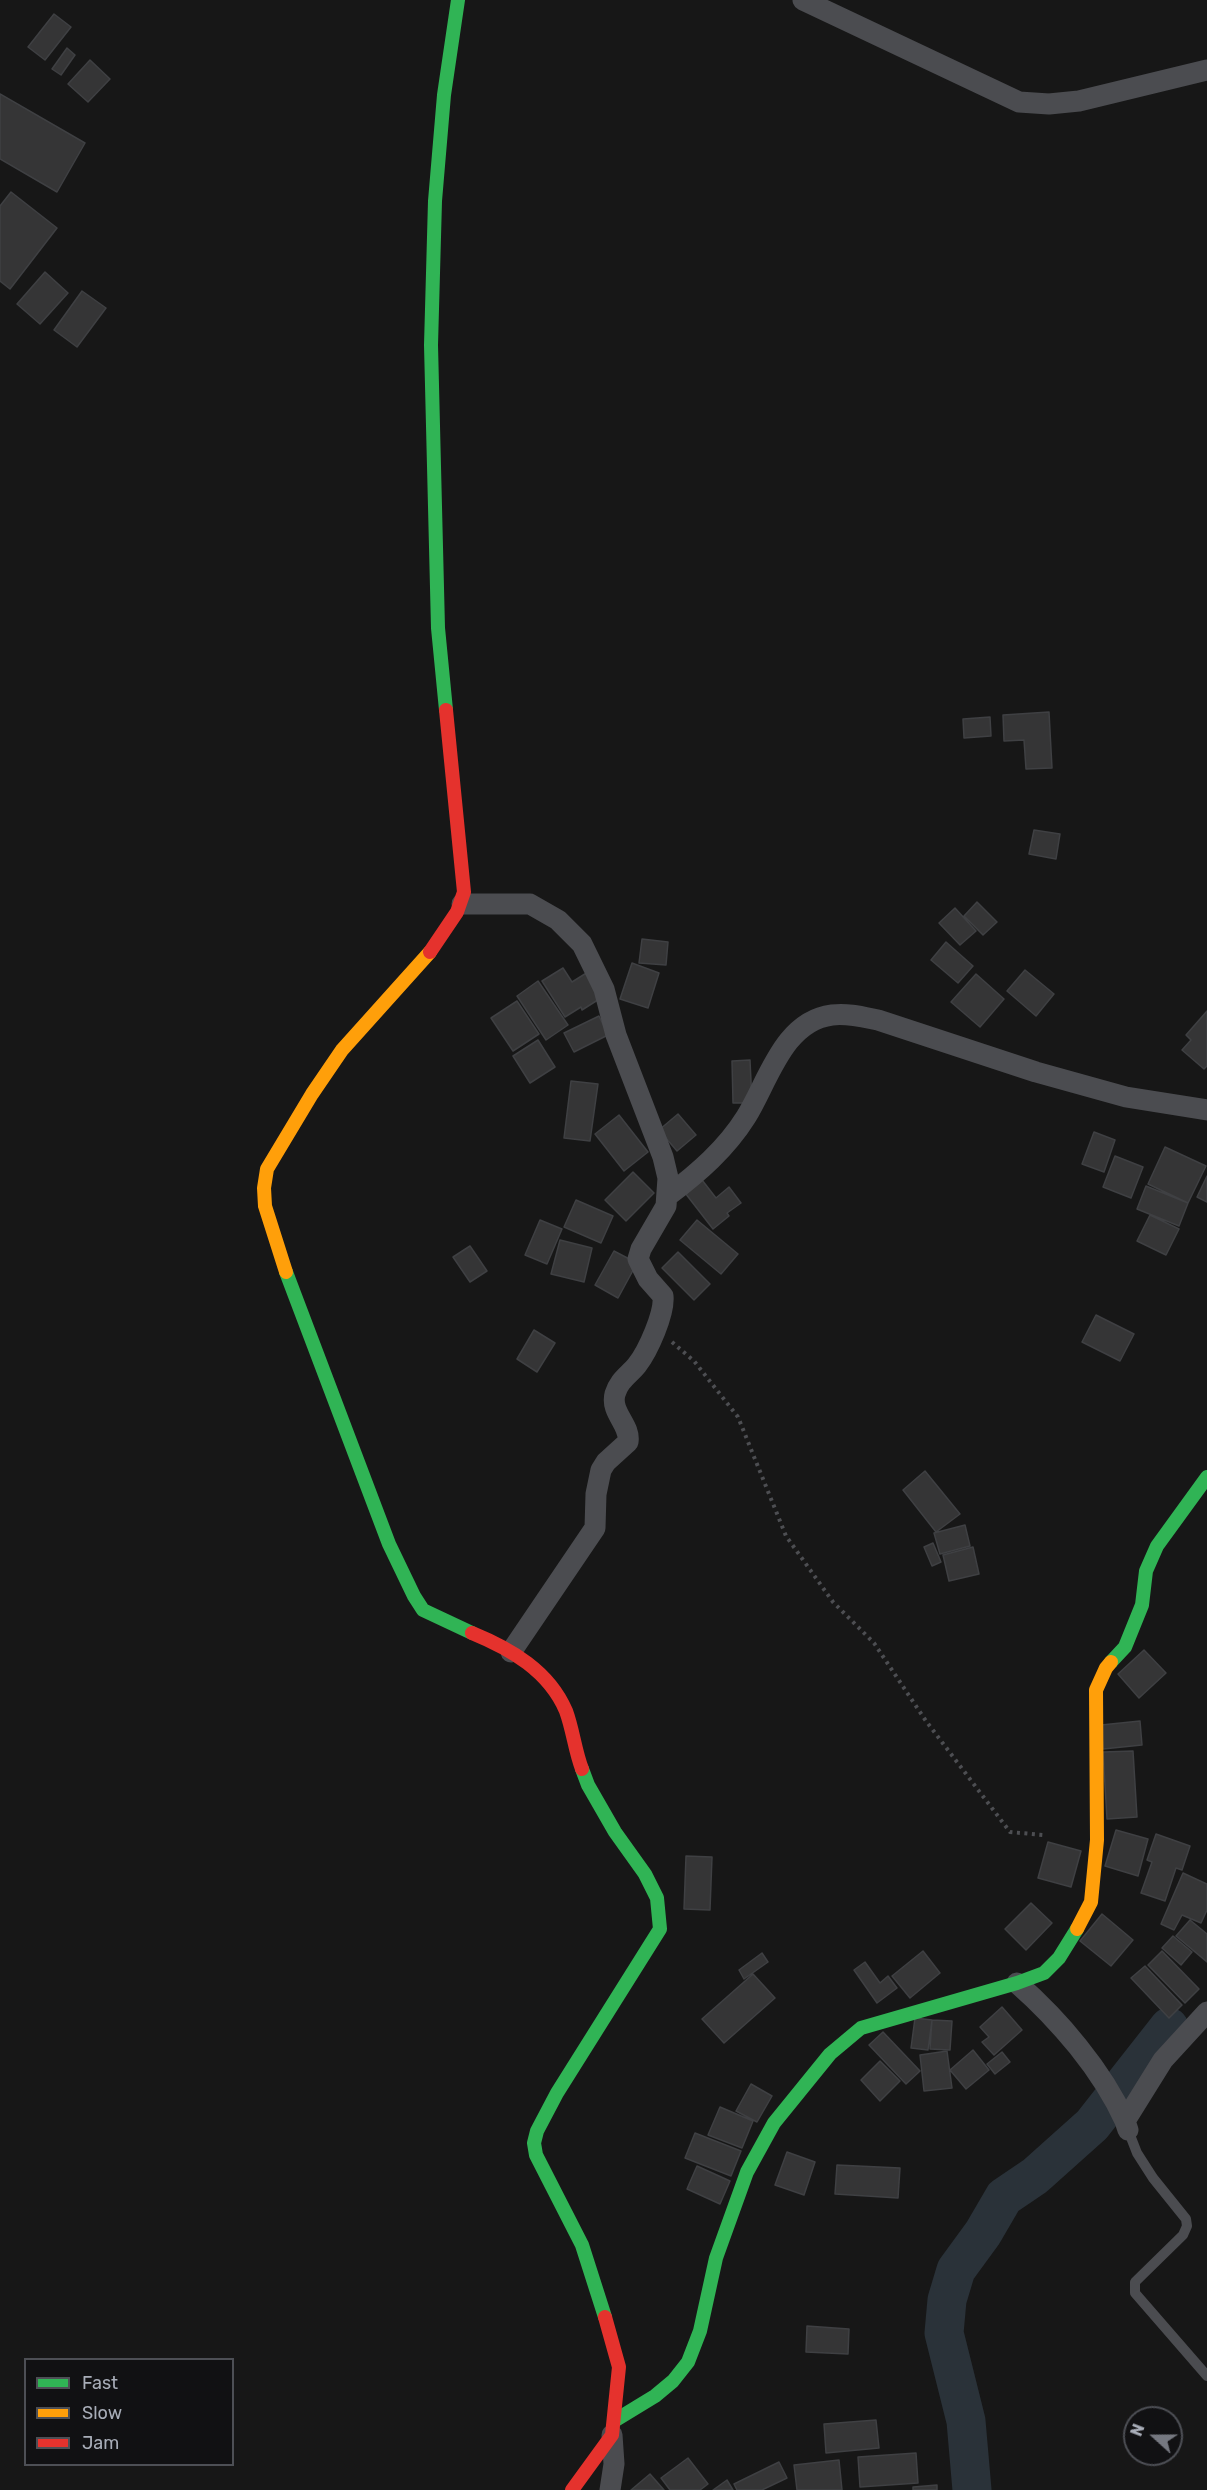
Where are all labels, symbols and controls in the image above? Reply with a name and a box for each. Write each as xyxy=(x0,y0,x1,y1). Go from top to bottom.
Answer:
legend xyxy=(24,2358,234,2466)
text: Fast xyxy=(82,2372,118,2394)
text: Slow xyxy=(82,2402,122,2424)
north arrow xyxy=(1123,2406,1183,2466)
text: N xyxy=(1127,2421,1149,2439)
text: Jam xyxy=(82,2432,119,2454)

